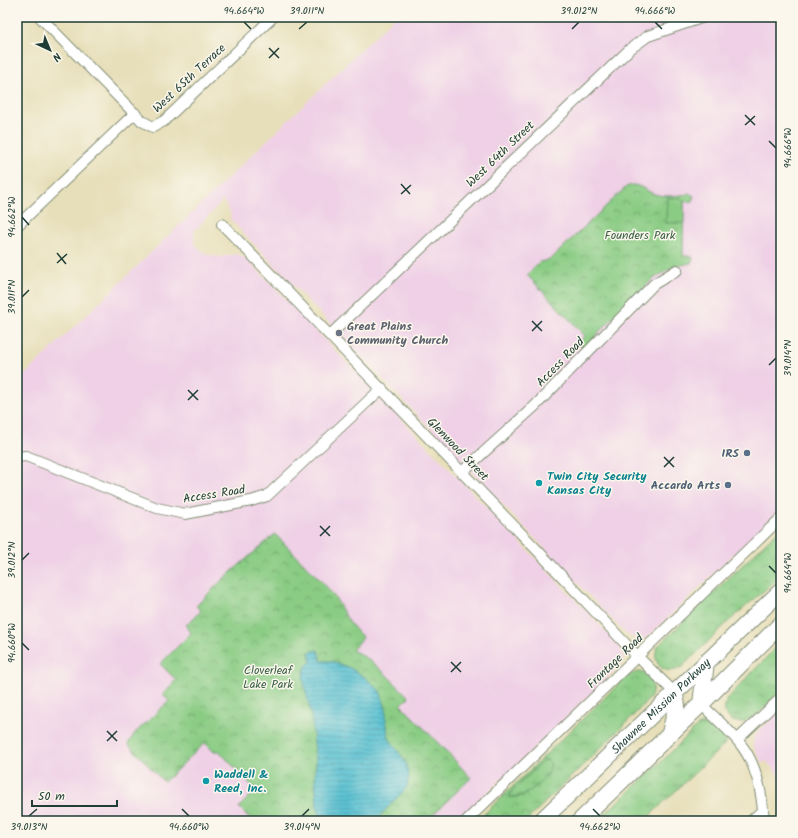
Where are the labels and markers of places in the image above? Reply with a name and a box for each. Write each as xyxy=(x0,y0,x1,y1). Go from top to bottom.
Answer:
place label: Great Plains Community Church xyxy=(347,317,449,350)
marker: Great Plains Community Church xyxy=(334,328,344,338)
place label: IRS xyxy=(721,444,739,463)
marker: IRS xyxy=(742,448,752,458)
place label: Twin City Security Kansas City xyxy=(547,467,647,500)
place label: Accardo Arts xyxy=(651,476,720,495)
marker: Twin City Security Kansas City xyxy=(534,478,544,488)
marker: Accardo Arts xyxy=(723,480,733,490)
place label: Waddell & Reed, Inc. xyxy=(214,765,269,798)
marker: Waddell & Reed, Inc. xyxy=(201,776,211,786)

